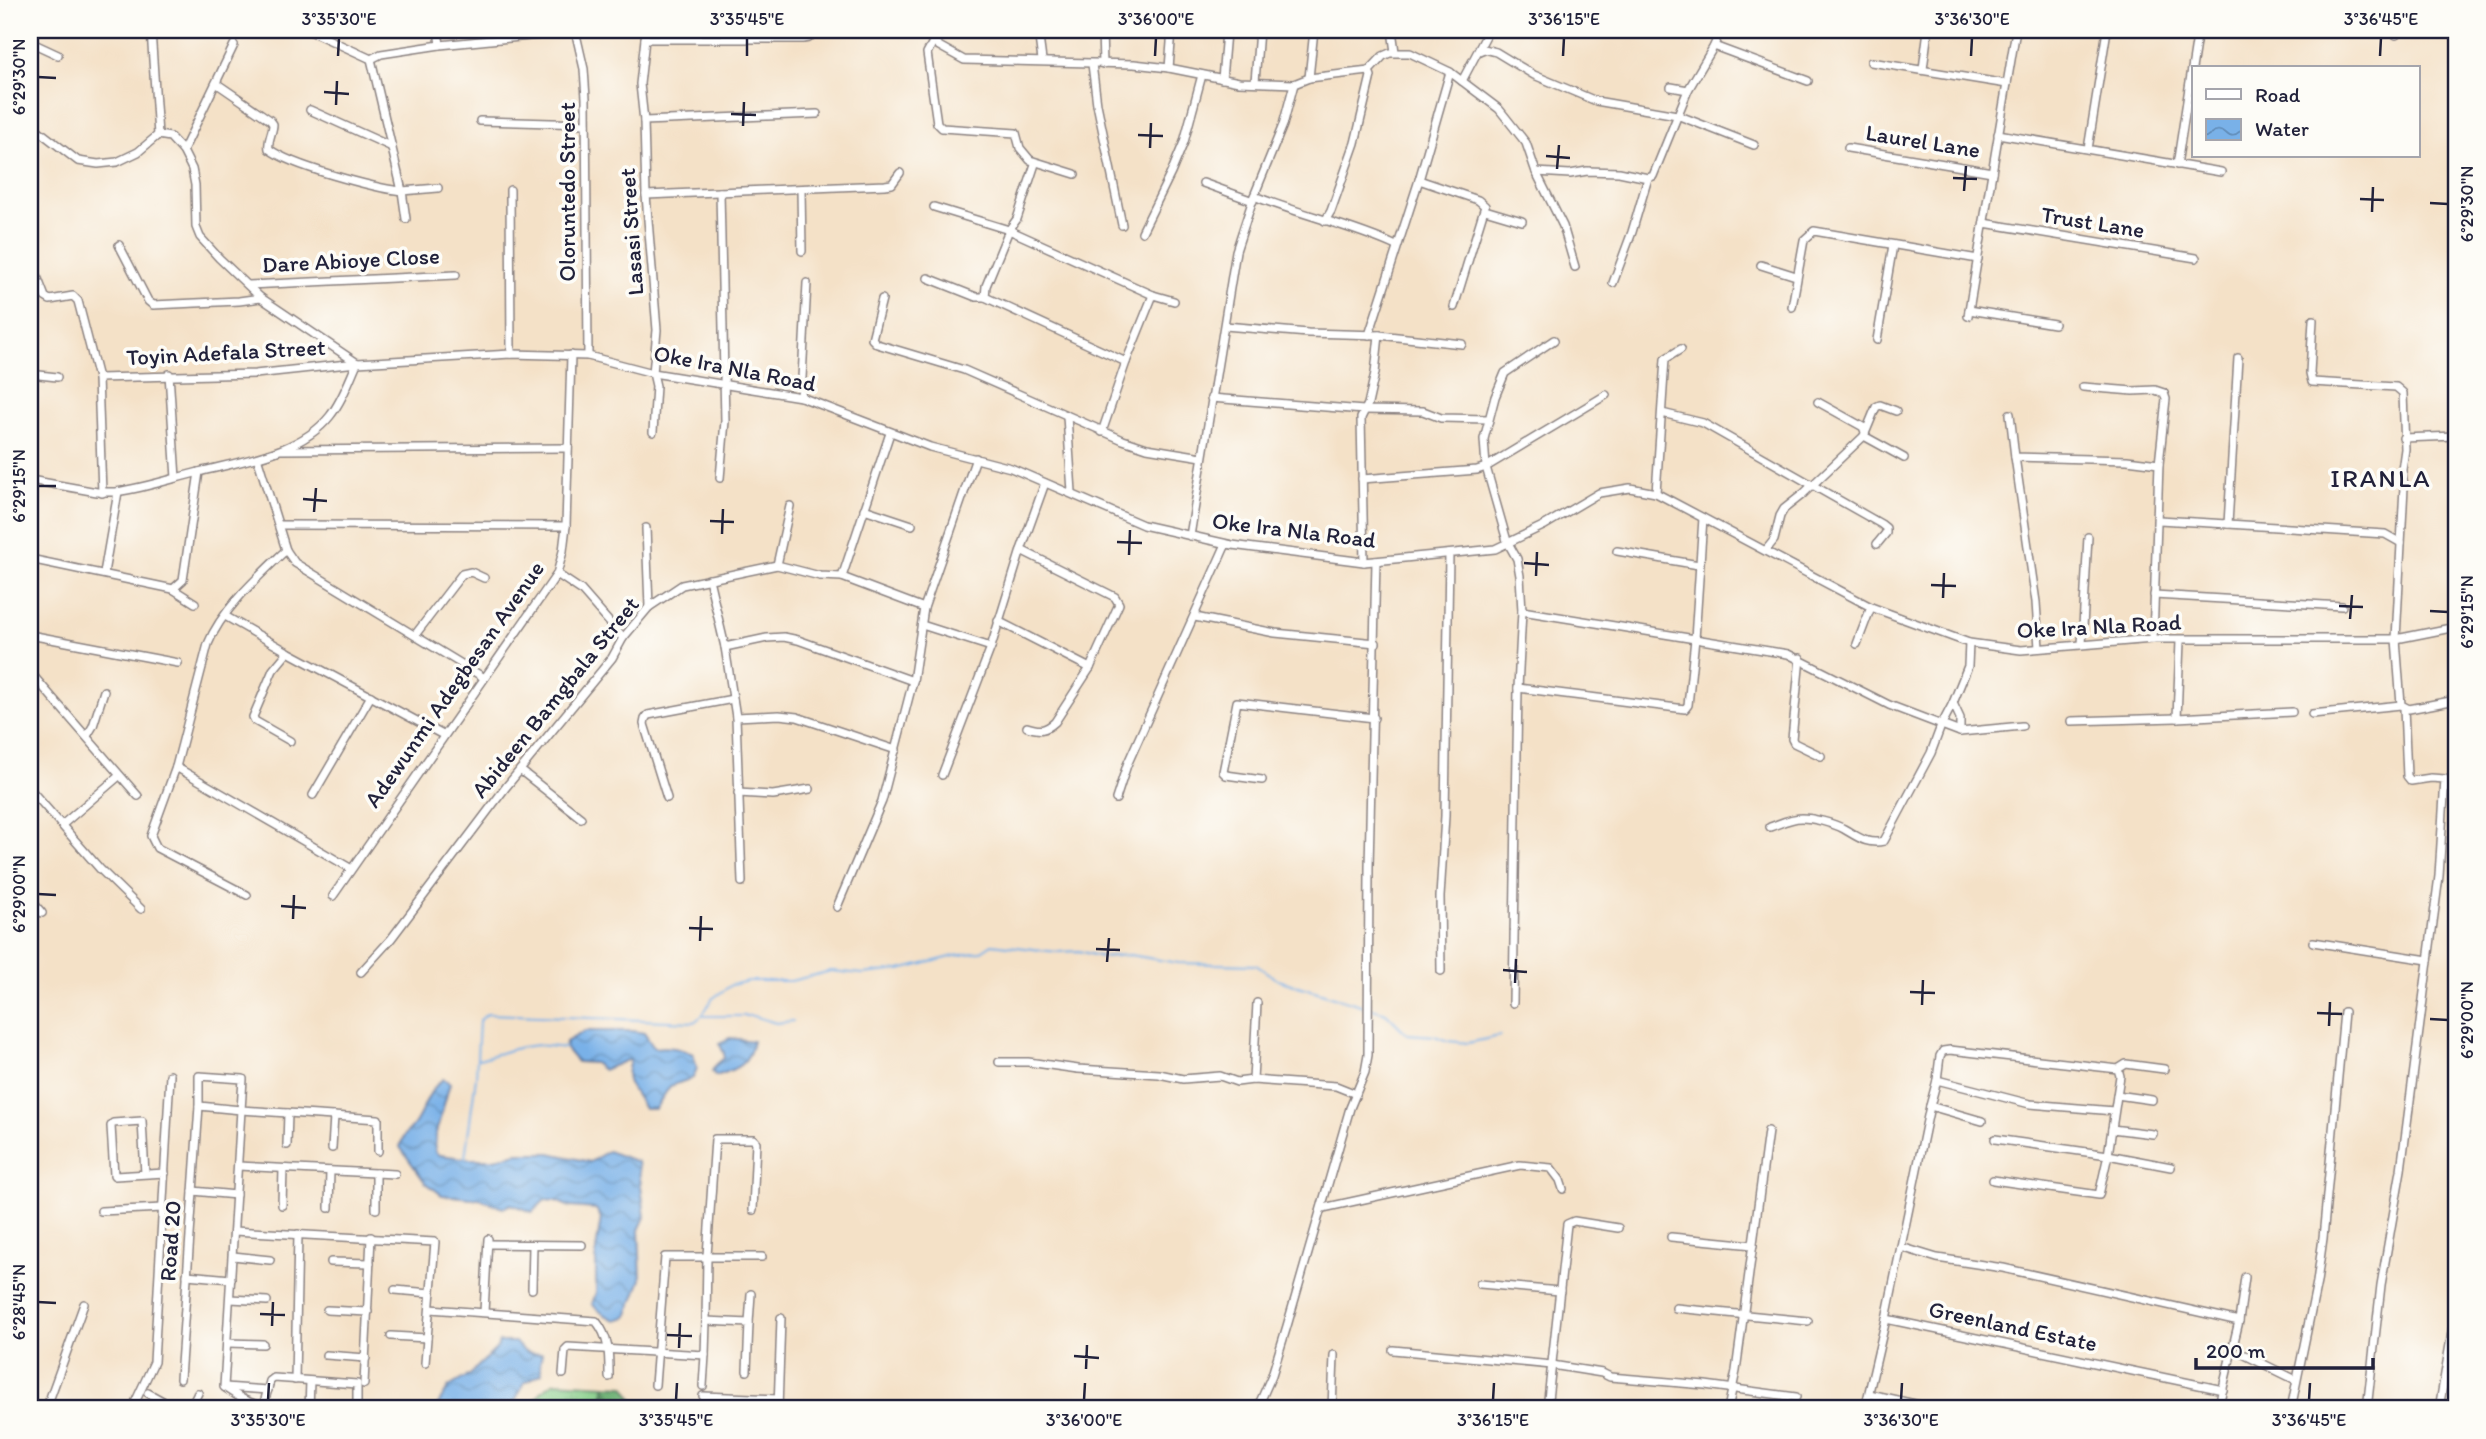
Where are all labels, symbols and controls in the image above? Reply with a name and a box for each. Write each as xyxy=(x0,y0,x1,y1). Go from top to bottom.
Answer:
text: 3°35'30"E xyxy=(301,8,377,30)
text: 3°35'45"E xyxy=(710,8,784,30)
text: 3°36'00"E xyxy=(1118,8,1194,30)
text: 3°36'15"E xyxy=(1528,8,1600,30)
text: 3°36'30"E xyxy=(1934,8,2010,30)
text: 3°36'45"E xyxy=(2344,8,2418,30)
text: 6°29'30"N xyxy=(8,39,30,115)
legend xyxy=(2192,66,2420,158)
text: Road xyxy=(2255,82,2301,107)
street label: Oloruntedo Street xyxy=(553,102,581,282)
text: Water xyxy=(2255,116,2309,141)
street label: Laurel Lane xyxy=(1864,118,1982,164)
text: 6°29'30"N xyxy=(2456,166,2478,242)
street label: Lasasi Street xyxy=(613,167,649,297)
street label: Trust Lane xyxy=(2039,200,2147,244)
street label: Dare Abioye Close xyxy=(261,241,441,279)
street label: Toyin Adefala Street xyxy=(126,333,327,371)
street label: Oke Ira Nla Road xyxy=(651,339,819,398)
text: 6°29'15"N xyxy=(8,449,30,523)
district label: IRANLA xyxy=(2330,462,2432,494)
street label: Oke Ira Nla Road xyxy=(1210,506,1378,554)
street label: Adewunmi Adegbesan Avenue xyxy=(358,555,550,813)
text: 6°29'15"N xyxy=(2456,575,2478,649)
street label: Abideen Bamgbala Street xyxy=(465,591,645,803)
street label: Oke Ira Nla Road xyxy=(2016,608,2182,644)
text: 6°29'00"N xyxy=(8,855,30,933)
text: 6°29'00"N xyxy=(2456,981,2478,1059)
street label: Road 20 xyxy=(153,1200,187,1282)
text: 6°28'45"N xyxy=(8,1264,30,1340)
street label: Greenland Estate xyxy=(1926,1295,2100,1357)
scale bar xyxy=(2196,1327,2372,1371)
text: 200 m xyxy=(2206,1338,2266,1363)
text: 3°35'30"E xyxy=(230,1409,306,1431)
text: 3°35'45"E xyxy=(639,1409,713,1431)
text: 3°36'00"E xyxy=(1046,1409,1122,1431)
text: 3°36'15"E xyxy=(1457,1409,1529,1431)
text: 3°36'30"E xyxy=(1863,1409,1939,1431)
text: 3°36'45"E xyxy=(2272,1409,2346,1431)

